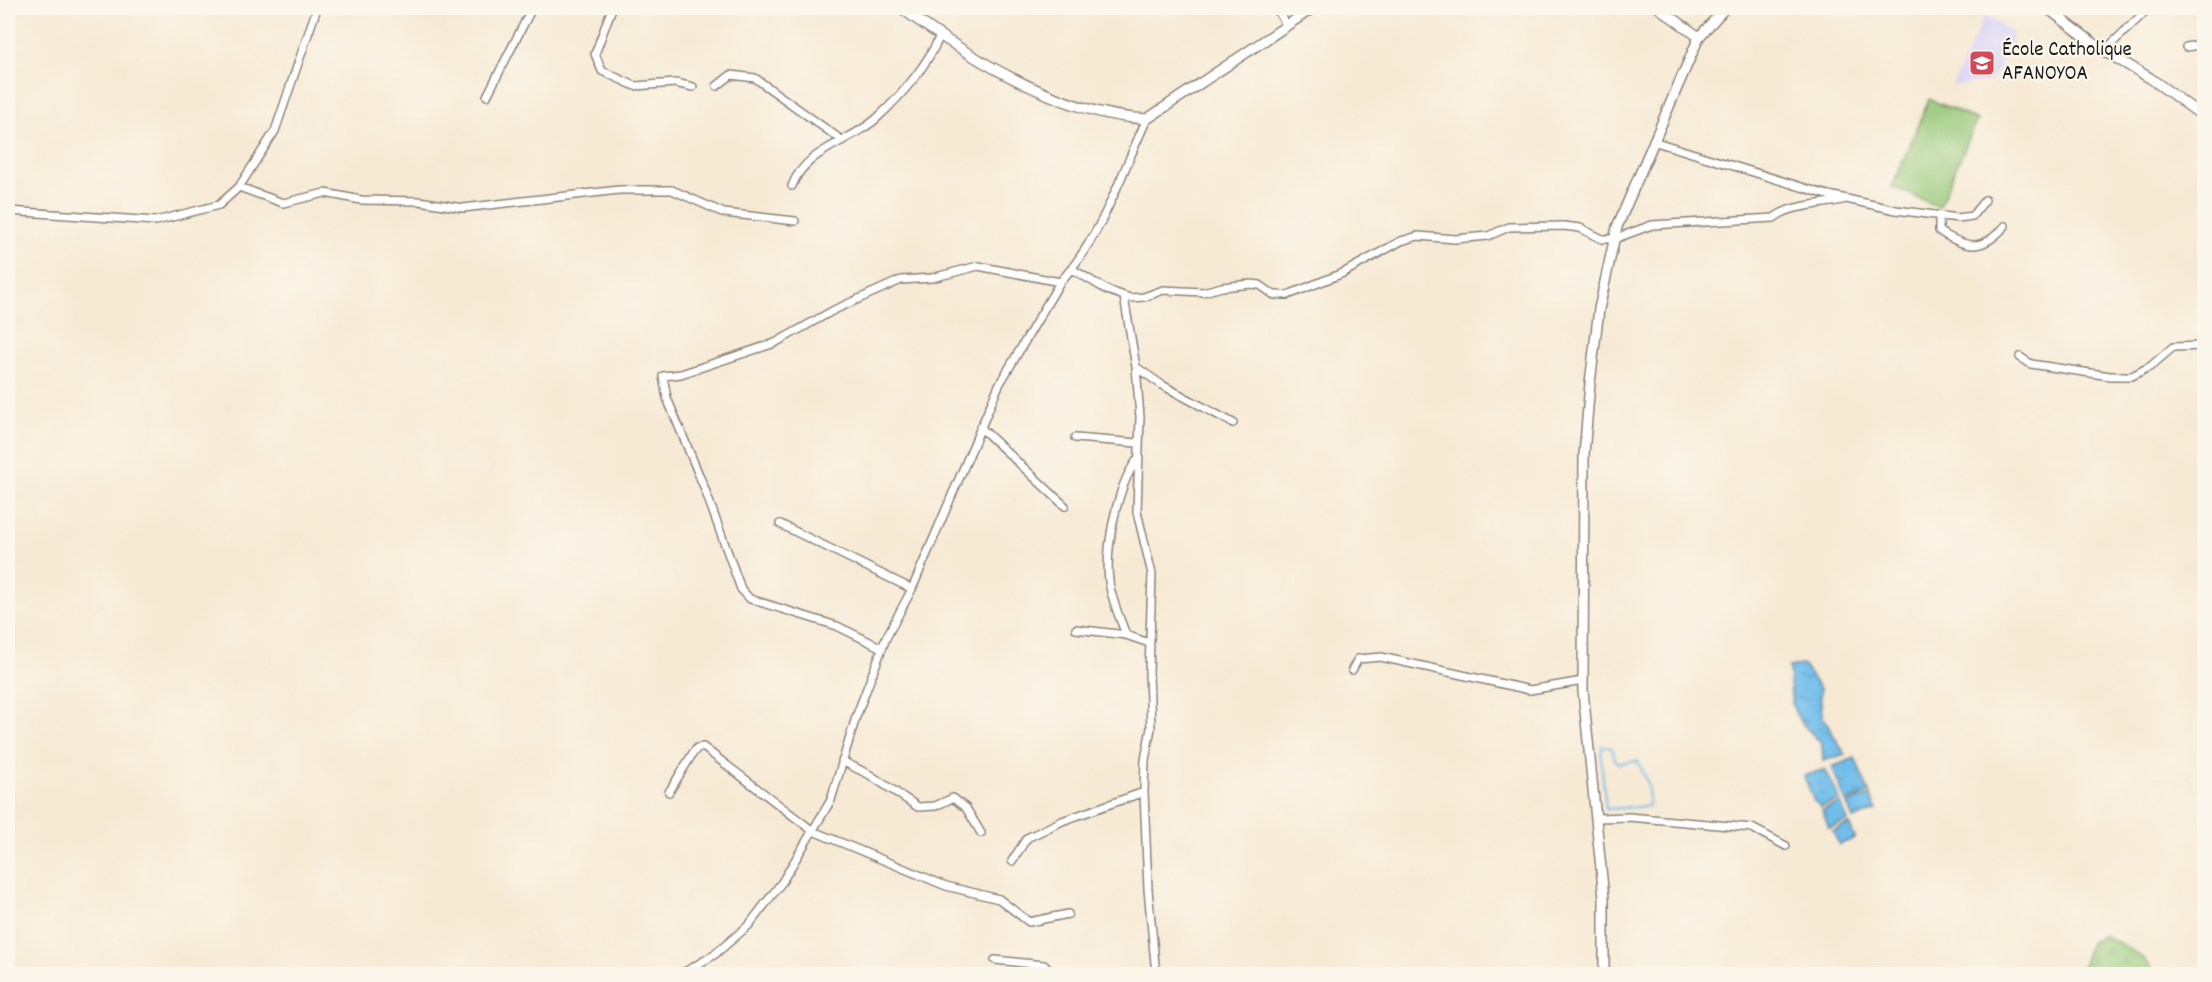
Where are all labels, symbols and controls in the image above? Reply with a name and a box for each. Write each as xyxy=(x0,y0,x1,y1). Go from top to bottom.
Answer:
place label: École Catholique AFANOYOA xyxy=(2002,36,2132,90)
school or university icon: École Catholique AFANOYOA xyxy=(1967,48,1997,78)

